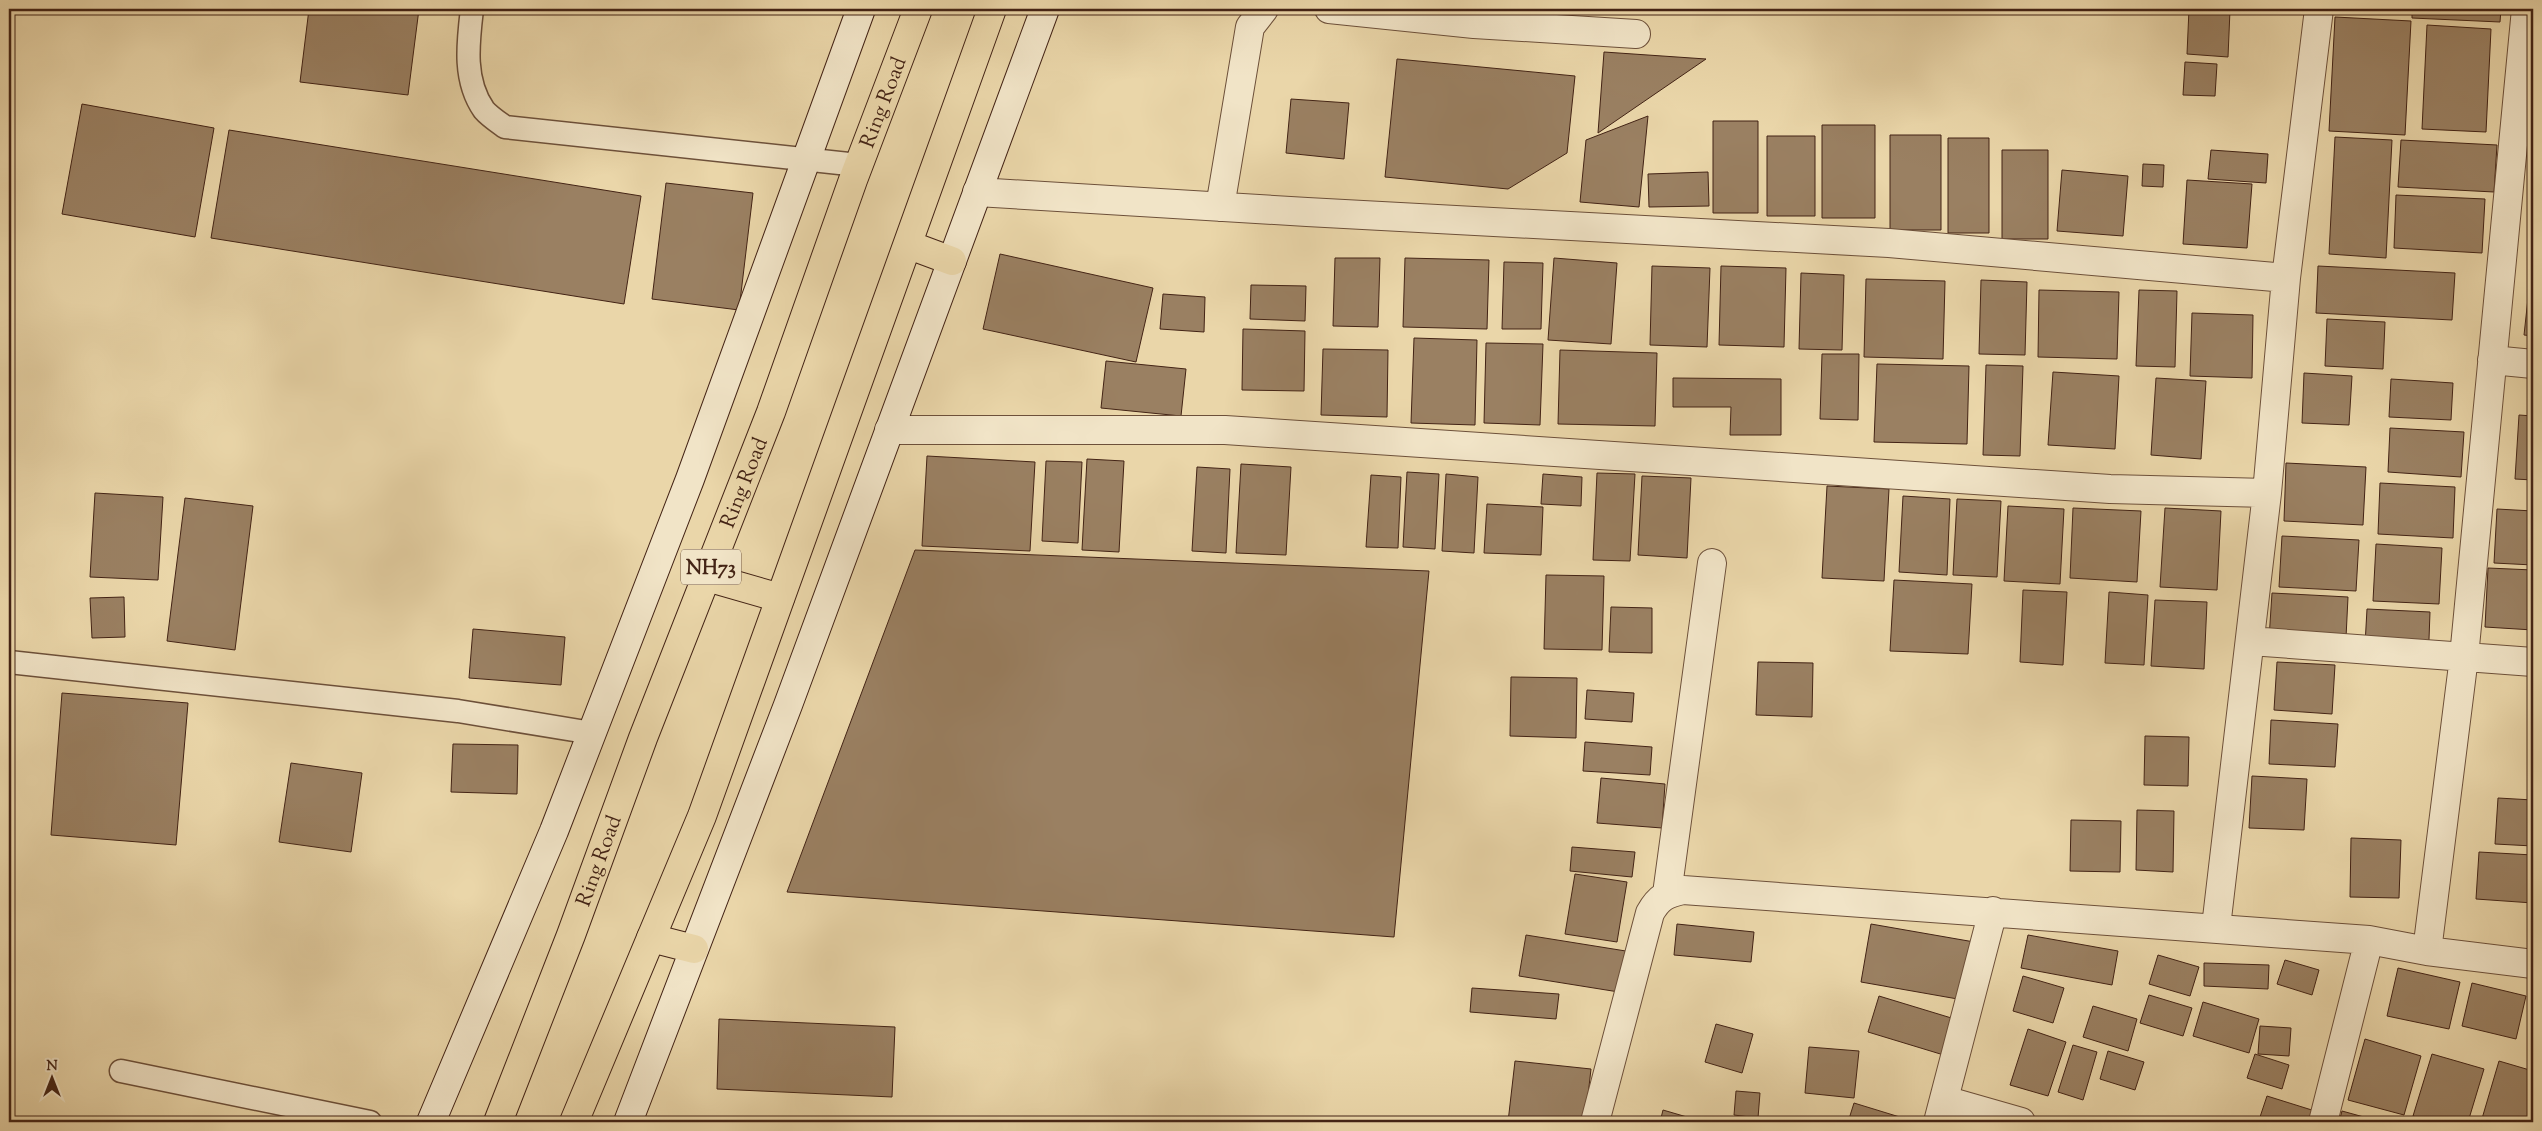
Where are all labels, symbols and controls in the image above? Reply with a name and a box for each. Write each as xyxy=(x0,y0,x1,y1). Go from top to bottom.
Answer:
street label: Ring Road xyxy=(853,53,915,153)
street label: Ring Road xyxy=(714,433,777,533)
road number: NH73 xyxy=(681,550,741,584)
street label: Ring Road xyxy=(570,811,631,911)
north arrow xyxy=(28,1054,78,1104)
text: N xyxy=(46,1057,58,1077)

